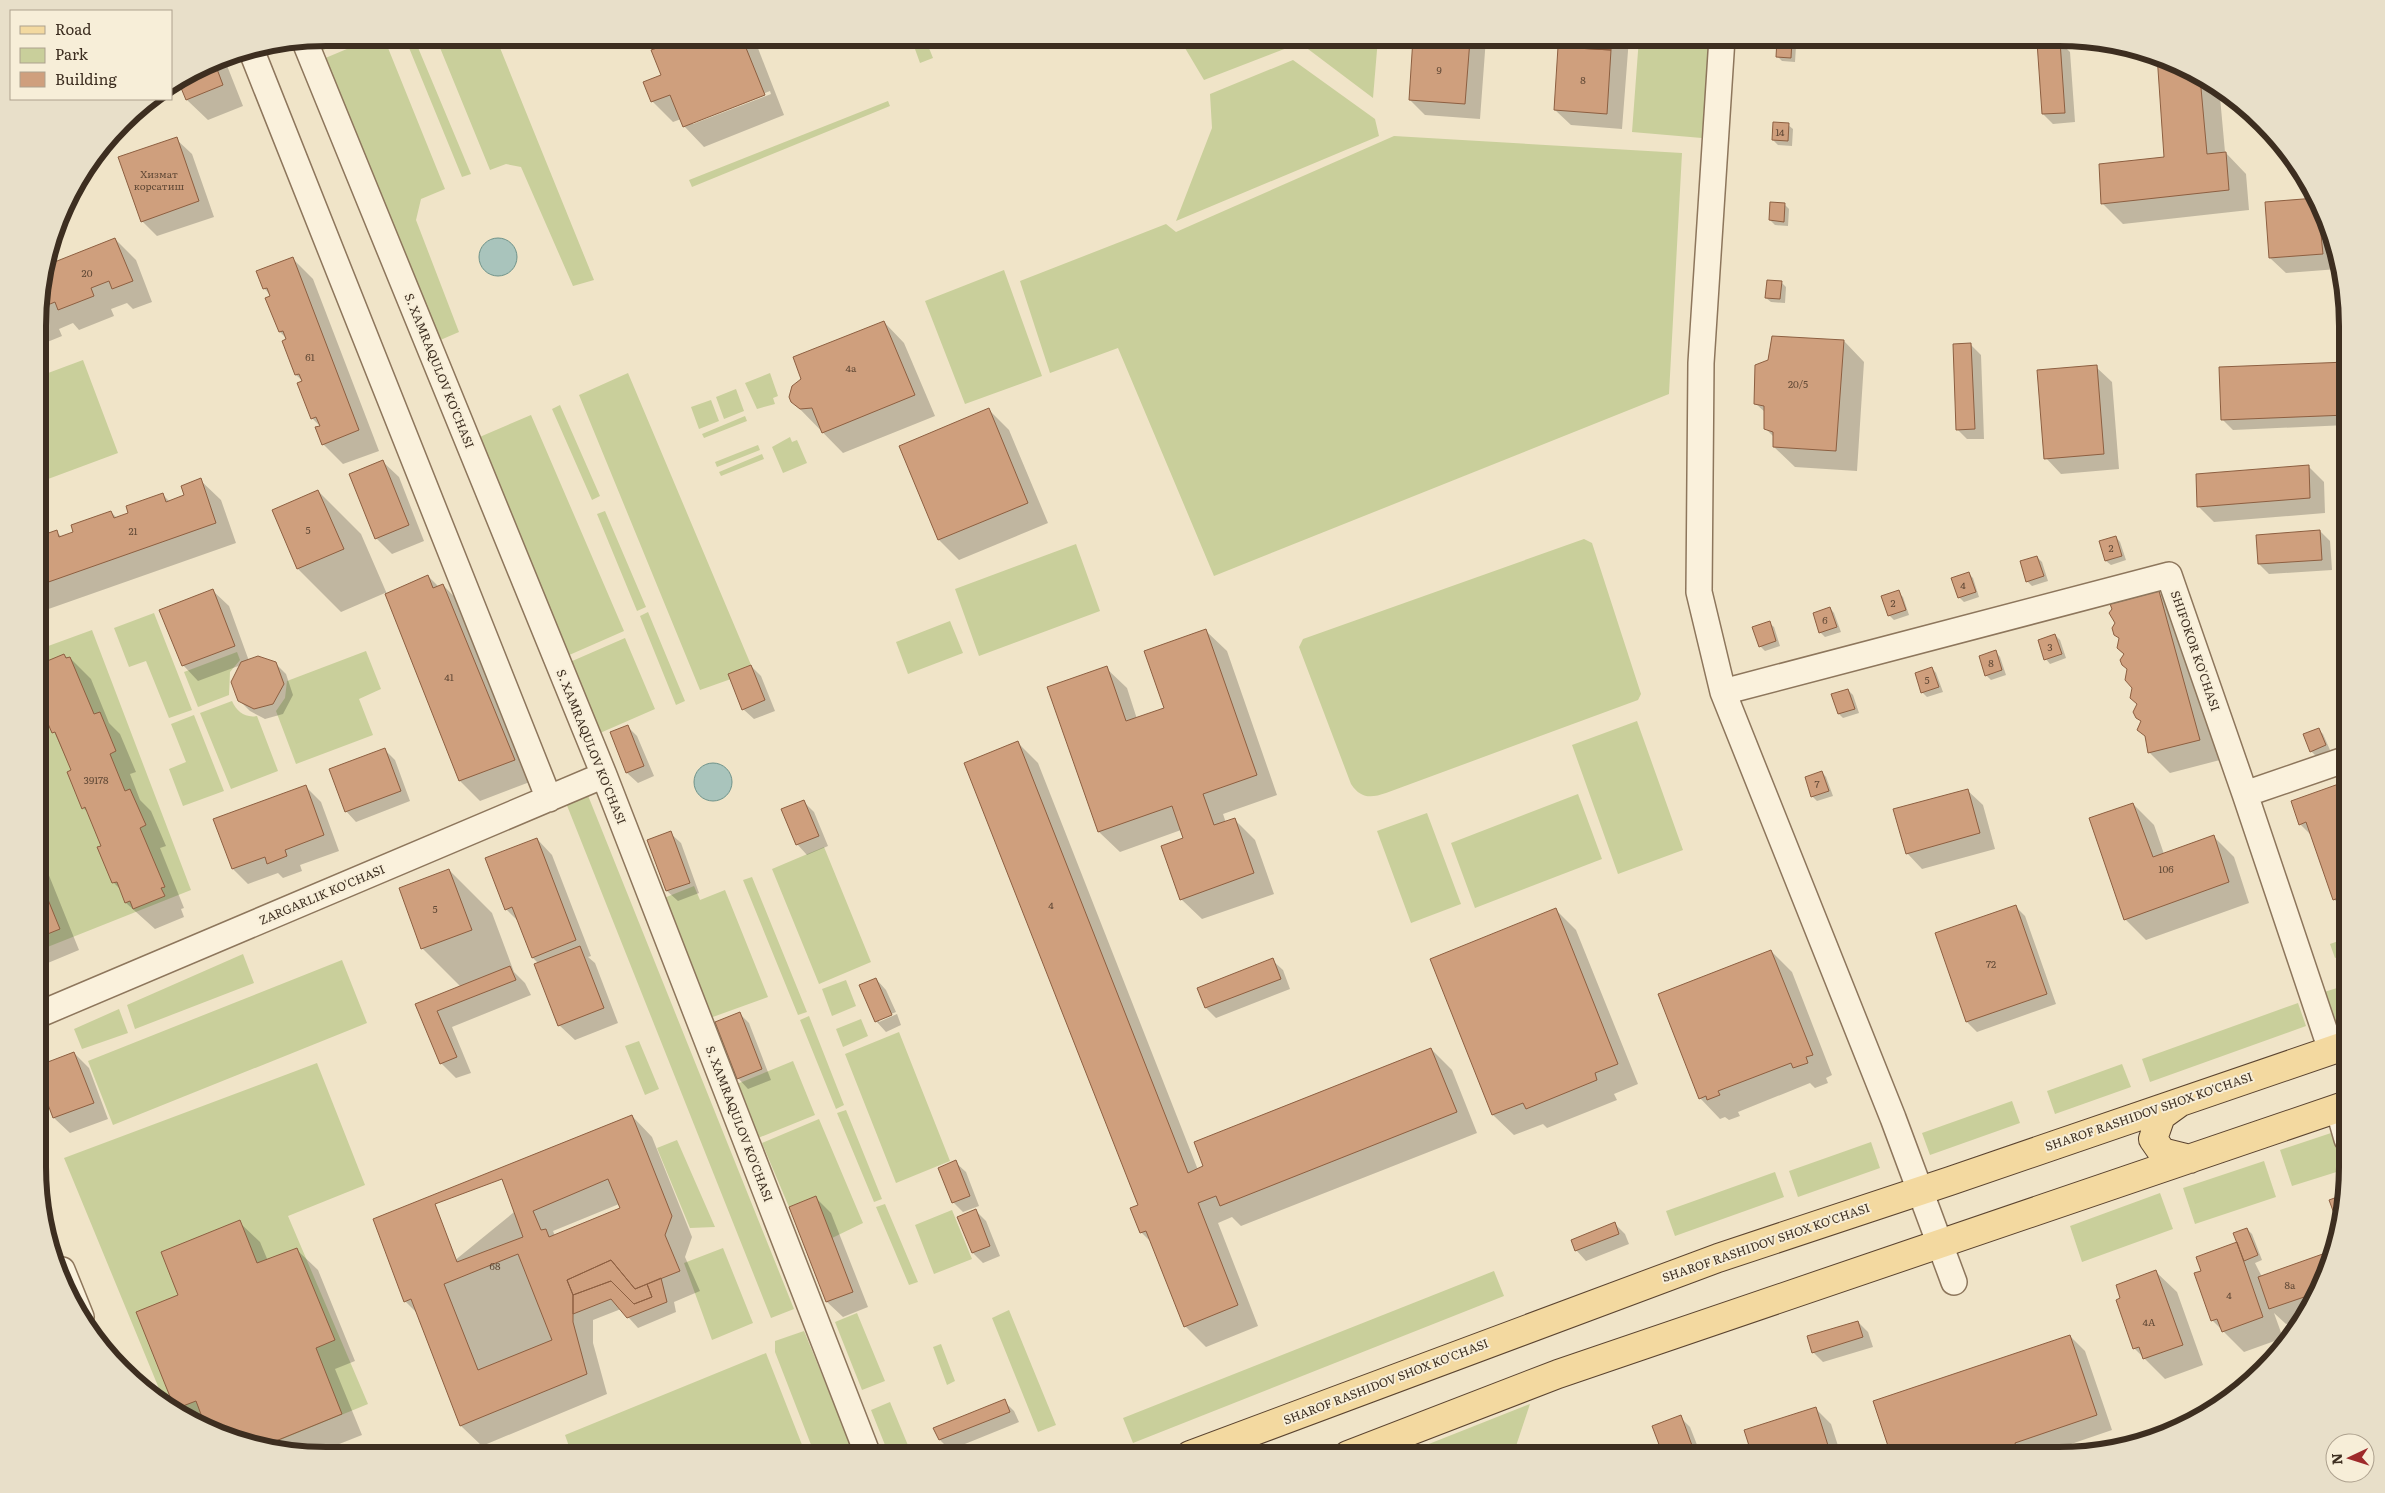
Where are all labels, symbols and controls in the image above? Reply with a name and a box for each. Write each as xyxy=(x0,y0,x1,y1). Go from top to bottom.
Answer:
legend xyxy=(10,10,172,100)
text: Road xyxy=(55,17,91,40)
text: Park xyxy=(55,42,89,65)
house number: 9 xyxy=(1436,62,1442,77)
text: Building xyxy=(55,67,117,90)
house number: 8 xyxy=(1580,72,1586,87)
house number: 14 xyxy=(1775,124,1785,139)
house number: Хизмат корсатиш xyxy=(134,166,184,193)
house number: 20 xyxy=(82,265,93,280)
street label: S. XAMRAQULOV KO'CHASI xyxy=(401,290,479,451)
house number: 61 xyxy=(305,349,315,364)
house number: 4a xyxy=(846,360,857,375)
house number: 20/5 xyxy=(1788,376,1808,391)
house number: 5 xyxy=(305,522,311,537)
house number: 21 xyxy=(128,523,138,538)
house number: 2 xyxy=(2108,540,2114,555)
house number: 4 xyxy=(1960,577,1966,592)
street label: SHIFOKOR KO'CHASI xyxy=(2167,588,2225,714)
house number: 2 xyxy=(1890,595,1896,610)
house number: 6 xyxy=(1822,612,1828,627)
house number: 3 xyxy=(2047,639,2053,654)
house number: 8 xyxy=(1988,655,1994,670)
street label: S. XAMRAQULOV KO'CHASI xyxy=(553,666,631,827)
house number: 41 xyxy=(444,669,454,684)
house number: 5 xyxy=(1924,672,1930,687)
house number: 39178 xyxy=(84,772,109,787)
house number: 7 xyxy=(1814,776,1820,791)
street label: ZARGARLIK KO'CHASI xyxy=(256,859,387,929)
house number: 106 xyxy=(2158,861,2174,876)
house number: 4 xyxy=(1048,897,1054,912)
house number: 5 xyxy=(432,901,438,916)
house number: 72 xyxy=(1986,956,1996,971)
street label: S. XAMRAQULOV KO'CHASI xyxy=(702,1043,778,1204)
street label: SHAROF RASHIDOV SHOX KO'CHASI xyxy=(2042,1067,2255,1155)
street label: SHAROF RASHIDOV SHOX KO'CHASI xyxy=(1659,1198,1872,1286)
house number: 68 xyxy=(490,1258,501,1273)
house number: 8a xyxy=(2285,1277,2296,1292)
house number: 4 xyxy=(2226,1287,2232,1302)
house number: 4А xyxy=(2143,1314,2156,1329)
street label: SHAROF RASHIDOV SHOX KO'CHASI xyxy=(1280,1333,1491,1429)
north arrow xyxy=(2325,1433,2375,1483)
text: N xyxy=(2326,1452,2346,1466)

